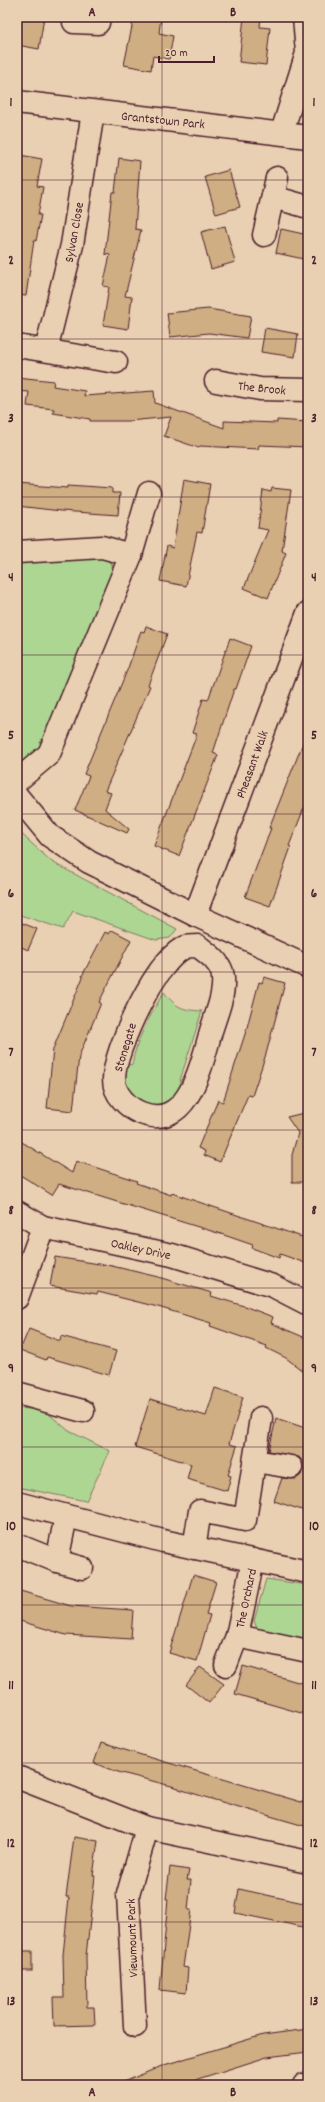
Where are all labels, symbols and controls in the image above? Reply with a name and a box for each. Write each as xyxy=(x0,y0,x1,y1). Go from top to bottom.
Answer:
text: A xyxy=(88,4,96,23)
text: B xyxy=(230,4,236,23)
scale bar xyxy=(159,38,214,64)
text: 20 m xyxy=(165,45,188,62)
text: 1 xyxy=(10,94,13,113)
text: 1 xyxy=(313,94,316,113)
street label: Grantstown Park xyxy=(120,108,205,135)
street label: Sylvan Close xyxy=(61,200,90,264)
text: 2 xyxy=(8,252,14,271)
text: 2 xyxy=(311,252,317,271)
street label: The Brook xyxy=(237,378,286,401)
text: 3 xyxy=(8,410,14,429)
text: 3 xyxy=(311,410,317,429)
text: 4 xyxy=(8,569,14,588)
text: 4 xyxy=(311,569,317,588)
text: 5 xyxy=(8,727,14,746)
text: 5 xyxy=(311,727,317,746)
street label: Pheasant Walk xyxy=(232,728,274,801)
text: 6 xyxy=(8,885,15,904)
text: 6 xyxy=(311,885,318,904)
street label: Stonegate xyxy=(110,1021,143,1075)
text: 7 xyxy=(9,1044,14,1063)
text: 7 xyxy=(312,1044,317,1063)
text: 8 xyxy=(8,1202,14,1221)
text: 8 xyxy=(311,1202,317,1221)
street label: Oakley Drive xyxy=(109,1235,173,1266)
text: 9 xyxy=(8,1360,14,1379)
text: 9 xyxy=(311,1360,317,1379)
text: 10 xyxy=(6,1518,16,1537)
text: 10 xyxy=(309,1518,319,1537)
street label: The Orchard xyxy=(232,1567,263,1630)
text: 11 xyxy=(8,1677,14,1696)
text: 11 xyxy=(311,1677,317,1696)
text: 12 xyxy=(7,1835,16,1854)
text: 12 xyxy=(310,1835,319,1854)
street label: Viewmount Park xyxy=(123,1898,144,1978)
text: 13 xyxy=(7,1993,16,2012)
text: 13 xyxy=(310,1993,319,2012)
text: A xyxy=(88,2084,96,2102)
text: B xyxy=(230,2084,236,2102)

